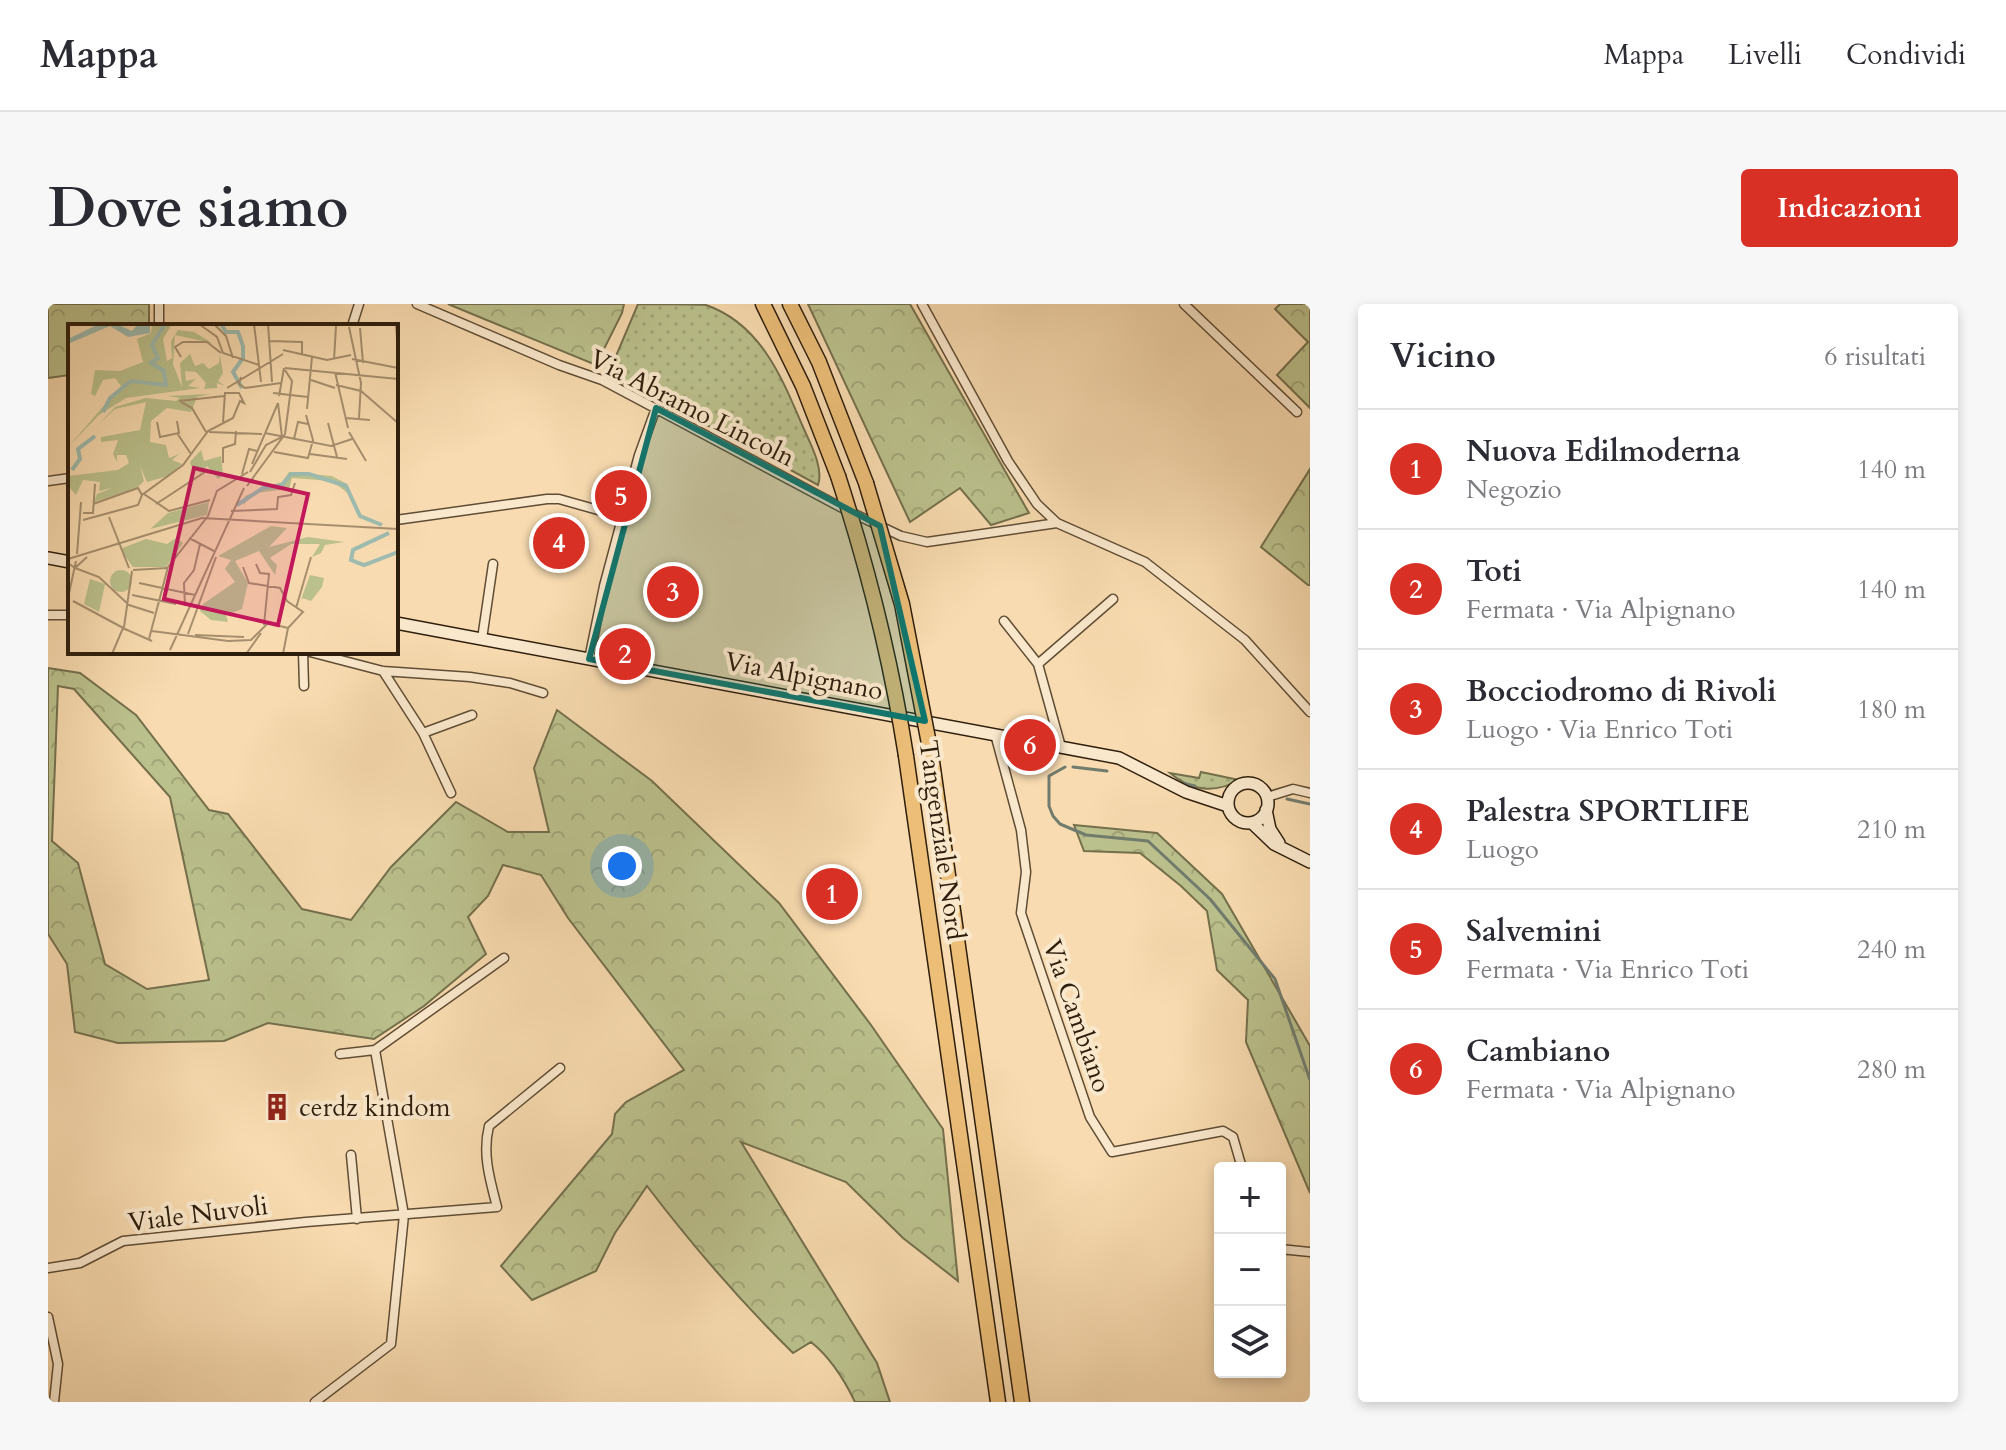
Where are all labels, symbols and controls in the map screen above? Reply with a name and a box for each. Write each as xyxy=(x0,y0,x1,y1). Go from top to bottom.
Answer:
text: Mappa xyxy=(40,29,158,81)
text: Mappa xyxy=(1604,36,1684,74)
text: Livelli xyxy=(1728,36,1802,74)
text: Condividi xyxy=(1846,36,1966,74)
button: Indicazioni xyxy=(1741,169,1958,247)
text: Dove siamo xyxy=(48,171,349,246)
inset map xyxy=(68,324,398,654)
text: Vicino xyxy=(1390,333,1496,379)
text: 6 risultati xyxy=(1824,339,1926,374)
street label: Via Abramo Lincoln xyxy=(583,341,801,475)
text: Nuova Edilmoderna xyxy=(1466,431,1741,472)
text: 1 xyxy=(1409,452,1423,487)
text: 140 m xyxy=(1857,452,1926,487)
pin: 5 xyxy=(595,466,647,526)
text: Negozio xyxy=(1466,472,1562,507)
pin: 4 xyxy=(533,513,585,573)
text: Toti xyxy=(1466,551,1522,592)
pin: 3 xyxy=(647,562,699,622)
text: 2 xyxy=(1409,572,1423,607)
text: 140 m xyxy=(1857,572,1926,607)
text: Fermata · Via Alpignano xyxy=(1466,592,1736,627)
pin: 2 xyxy=(599,624,651,684)
street label: Via Alpignano xyxy=(722,644,886,708)
text: Bocciodromo di Rivoli xyxy=(1466,671,1777,712)
text: 3 xyxy=(1409,692,1423,727)
text: 180 m xyxy=(1857,692,1926,727)
text: Luogo · Via Enrico Toti xyxy=(1466,712,1733,747)
pin: 6 xyxy=(1004,715,1056,775)
street label: Tangenziale Nord xyxy=(911,738,973,942)
text: Palestra SPORTLIFE xyxy=(1466,791,1750,832)
text: 4 xyxy=(1409,812,1423,847)
text: 210 m xyxy=(1857,812,1926,847)
text: Luogo xyxy=(1466,832,1539,867)
your location xyxy=(602,846,642,886)
pin: 1 xyxy=(806,864,858,924)
text: Salvemini xyxy=(1466,911,1602,952)
text: 5 xyxy=(1409,932,1423,967)
text: 240 m xyxy=(1857,932,1926,967)
street label: Via Cambiano xyxy=(1035,935,1119,1097)
text: Fermata · Via Enrico Toti xyxy=(1466,952,1749,987)
text: Cambiano xyxy=(1466,1031,1610,1072)
text: 6 xyxy=(1409,1052,1423,1087)
text: 280 m xyxy=(1857,1052,1926,1087)
text: Fermata · Via Alpignano xyxy=(1466,1072,1736,1107)
place label: cerdz kindom xyxy=(299,1090,450,1125)
building icon: cerdz kindom xyxy=(262,1092,292,1122)
map controls xyxy=(1214,1162,1286,1378)
button: + xyxy=(1214,1162,1286,1234)
street label: Viale Nuvoli xyxy=(126,1188,270,1240)
button: − xyxy=(1214,1234,1286,1306)
button: layers xyxy=(1214,1306,1286,1378)

